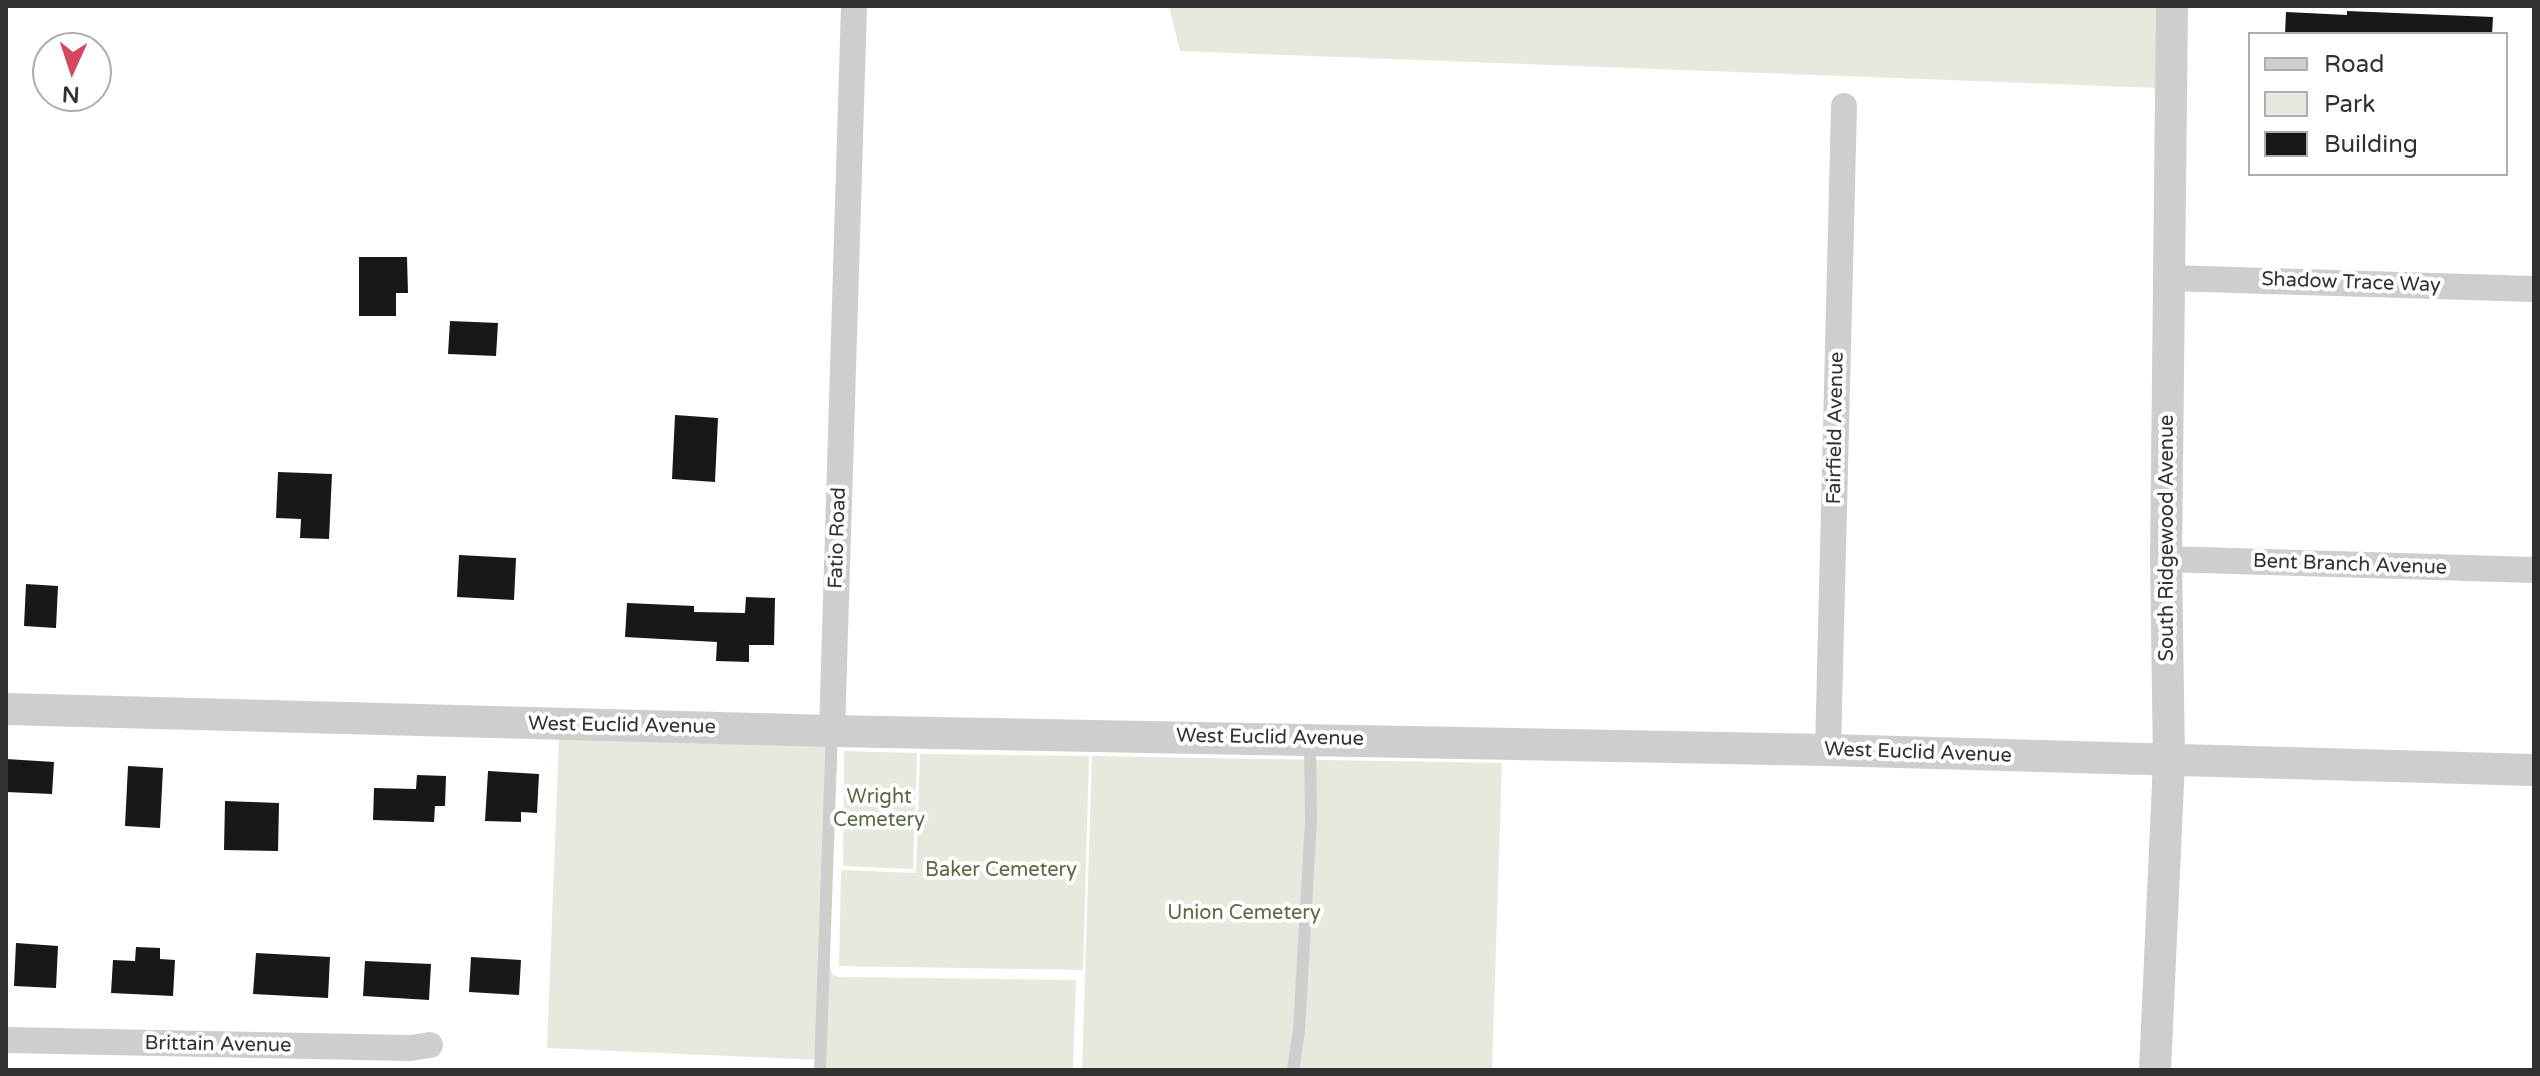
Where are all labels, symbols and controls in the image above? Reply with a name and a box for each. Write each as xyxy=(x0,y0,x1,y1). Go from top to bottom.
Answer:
north arrow xyxy=(32,32,112,112)
legend xyxy=(2248,32,2508,176)
text: Road xyxy=(2324,50,2384,79)
text: N xyxy=(61,81,80,107)
text: Park xyxy=(2324,90,2375,119)
text: Building xyxy=(2324,130,2418,159)
street label: Shadow Trace Way xyxy=(2261,268,2441,298)
street label: Fairfield Avenue xyxy=(1823,351,1849,505)
street label: South Ridgewood Avenue xyxy=(2156,415,2180,661)
street label: Fatio Road xyxy=(824,487,852,589)
street label: Bent Branch Avenue xyxy=(2253,550,2447,580)
street label: West Euclid Avenue xyxy=(528,712,716,740)
street label: West Euclid Avenue xyxy=(1176,724,1364,752)
street label: West Euclid Avenue xyxy=(1824,738,2012,768)
park label: Wright Cemetery xyxy=(833,786,925,833)
park label: Baker Cemetery xyxy=(925,859,1077,883)
park label: Union Cemetery xyxy=(1167,902,1321,926)
street label: Brittain Avenue xyxy=(144,1032,292,1058)

